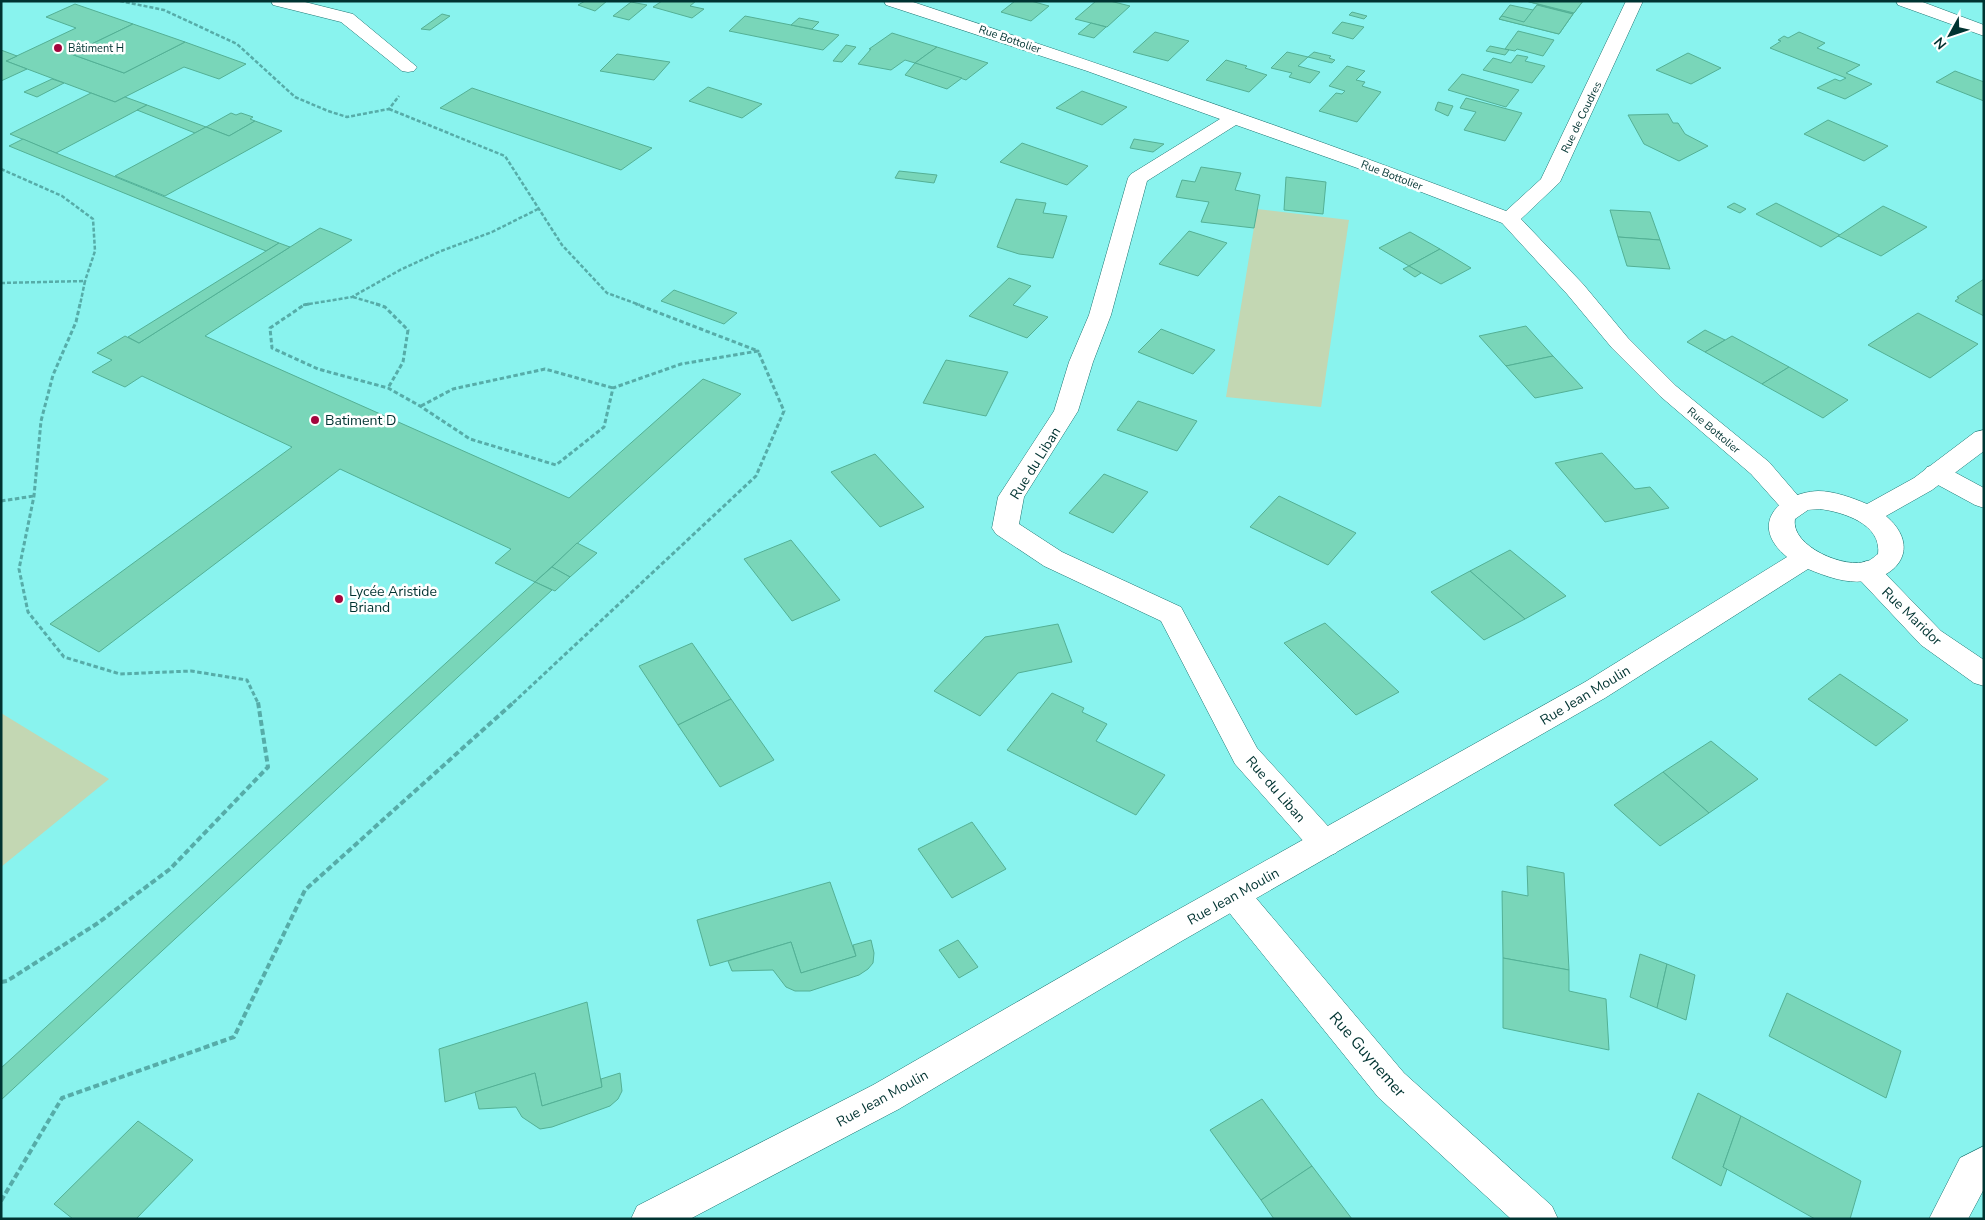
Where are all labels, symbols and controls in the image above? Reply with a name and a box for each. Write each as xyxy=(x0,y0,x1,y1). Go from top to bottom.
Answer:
north arrow xyxy=(1925,10,1975,60)
street label: Rue Bottolier xyxy=(977,22,1043,57)
text: N xyxy=(1930,33,1951,53)
place label: Bâtiment H xyxy=(68,41,124,56)
marker: Bâtiment H xyxy=(52,42,64,54)
street label: Rue de Coudres xyxy=(1558,79,1605,156)
street label: Rue Bottolier xyxy=(1359,157,1425,194)
street label: Rue Bottolier xyxy=(1684,404,1743,457)
place label: Batiment D xyxy=(325,411,396,430)
marker: Batiment D xyxy=(309,414,321,426)
street label: Rue du Liban xyxy=(1006,423,1065,503)
place label: Lycée Aristide Briand xyxy=(349,582,437,617)
street label: Rue Maridor xyxy=(1877,583,1946,650)
marker: Lycée Aristide Briand xyxy=(333,593,345,605)
street label: Rue Jean Moulin xyxy=(1537,661,1634,730)
street label: Rue du Liban xyxy=(1241,752,1310,827)
street label: Rue Jean Moulin xyxy=(1184,863,1283,930)
street label: Rue Guynemer xyxy=(1324,1007,1411,1102)
street label: Rue Jean Moulin xyxy=(833,1065,932,1132)

